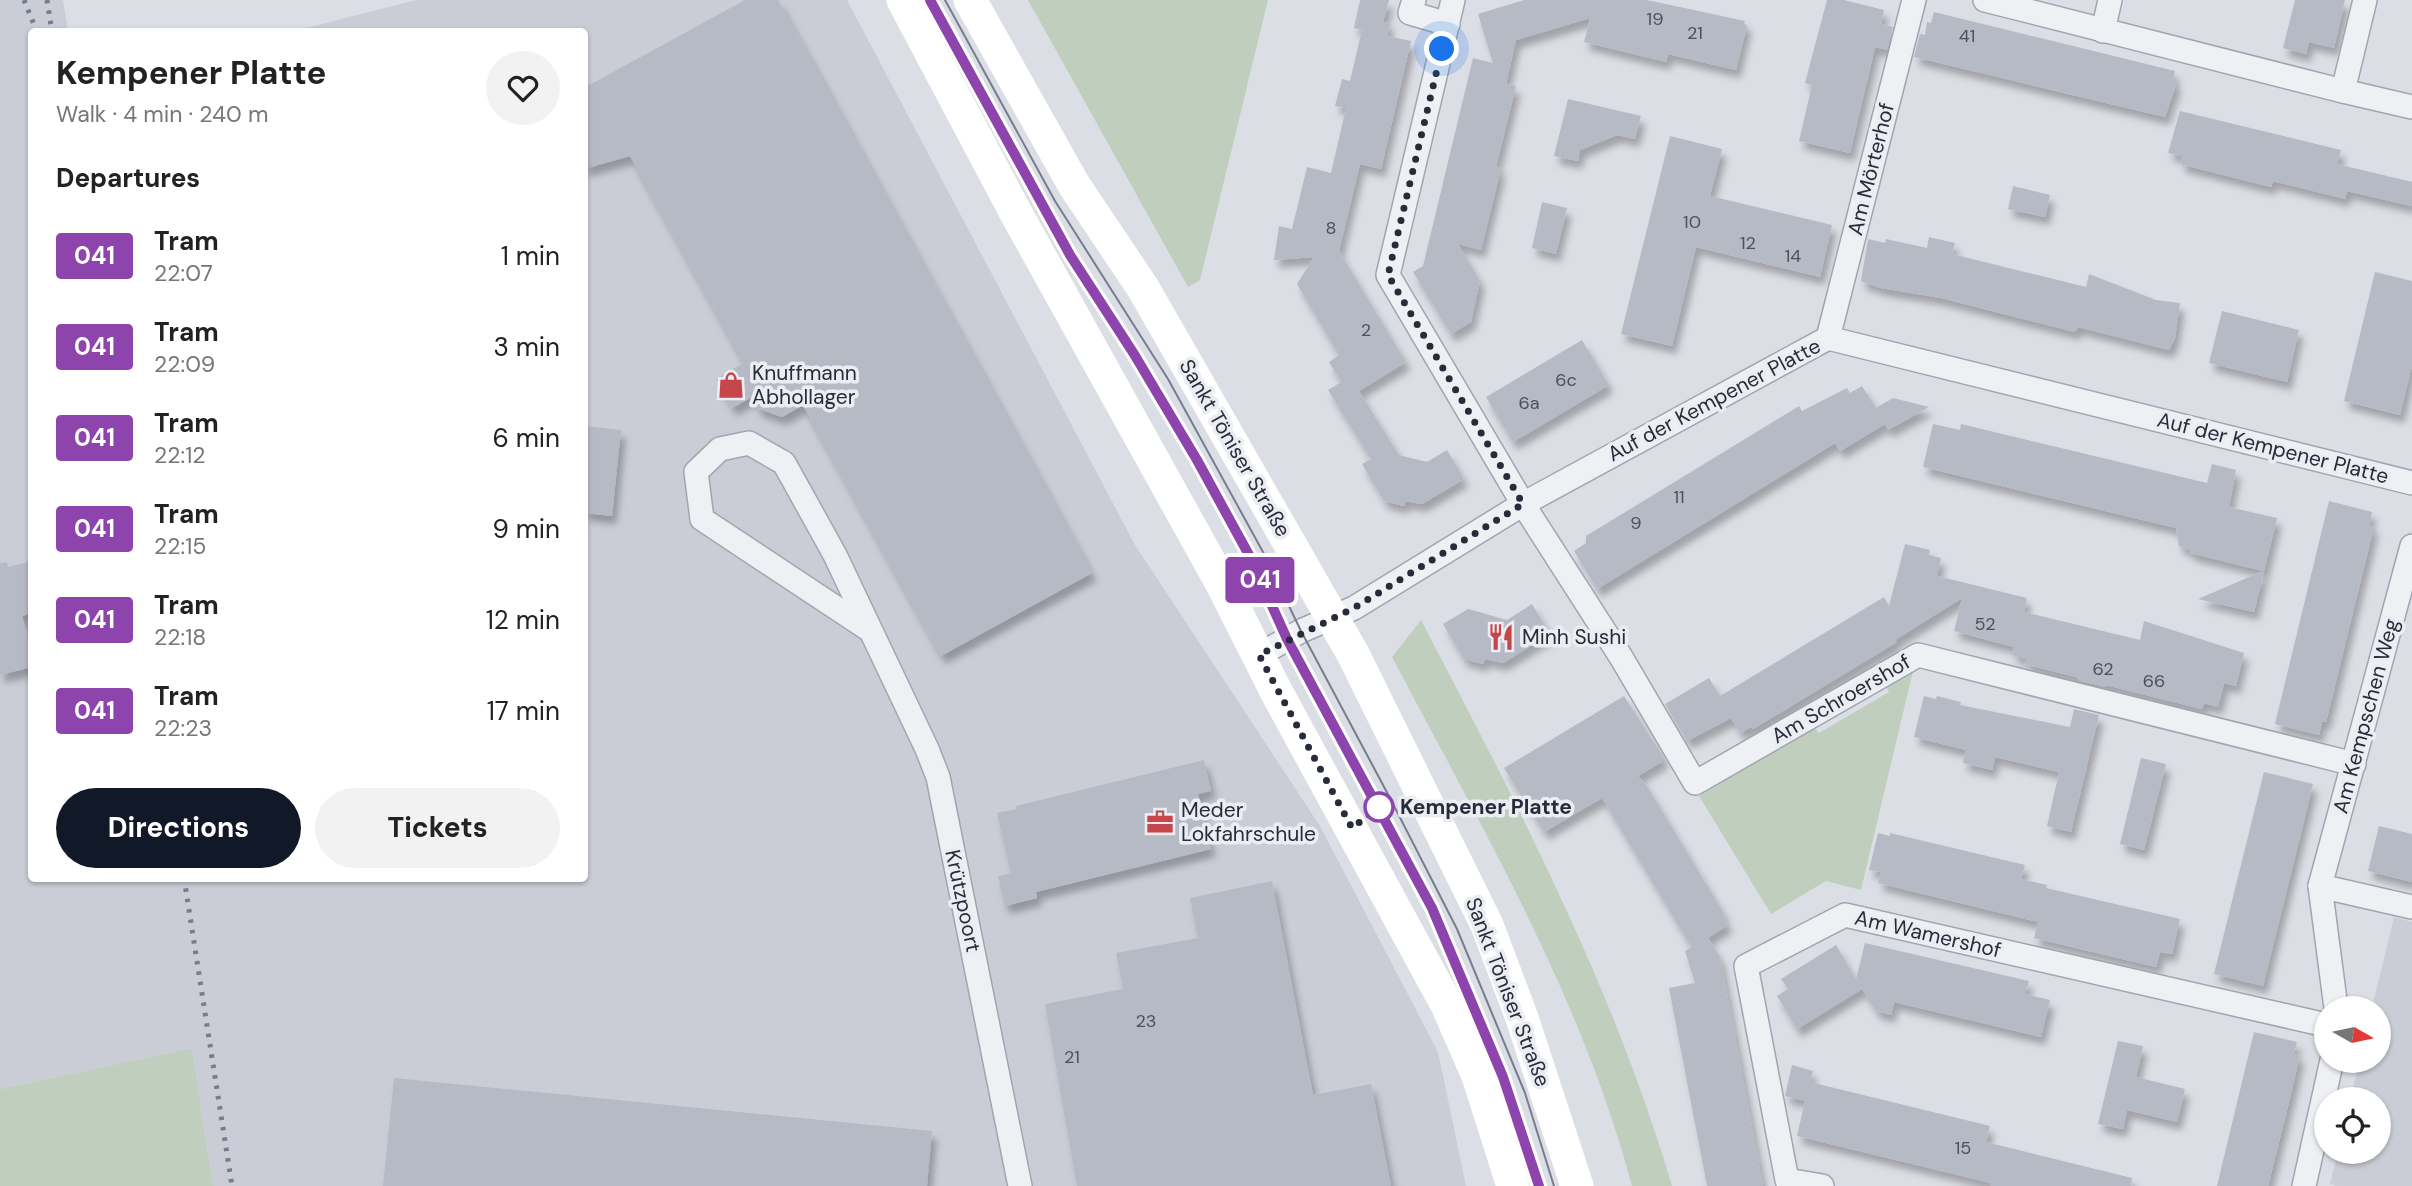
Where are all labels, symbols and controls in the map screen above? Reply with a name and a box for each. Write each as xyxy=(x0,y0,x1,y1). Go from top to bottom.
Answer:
house number: 19 xyxy=(1647,7,1663,31)
house number: 21 xyxy=(1687,21,1703,45)
house number: 41 xyxy=(1959,24,1975,48)
your location xyxy=(1424,31,1459,66)
text: Kempener Platte xyxy=(56,51,326,94)
button: heart xyxy=(486,51,560,125)
text: Walk · 4 min · 240 m xyxy=(56,99,268,129)
street label: Am Mörterhof xyxy=(1841,100,1901,238)
text: Departures xyxy=(56,161,200,195)
house number: 10 xyxy=(1683,210,1701,234)
house number: 8 xyxy=(1326,216,1336,240)
text: Tram xyxy=(154,224,219,258)
house number: 12 xyxy=(1740,231,1756,255)
text: 1 min xyxy=(501,239,560,273)
text: 041 xyxy=(74,240,115,271)
house number: 14 xyxy=(1785,244,1801,268)
text: 22:07 xyxy=(154,258,213,288)
text: Tram xyxy=(154,315,219,349)
house number: 2 xyxy=(1361,318,1371,342)
text: 3 min xyxy=(493,330,560,364)
text: 041 xyxy=(74,331,115,362)
street label: Auf der Kempener Platte xyxy=(1603,332,1826,468)
text: 22:09 xyxy=(154,349,215,379)
street label: Sankt Töniser Straße xyxy=(1173,354,1297,542)
place label: Knuffmann Abhollager xyxy=(752,359,857,411)
house number: 6c xyxy=(1555,368,1577,392)
shop icon: Knuffmann Abhollager xyxy=(716,370,746,400)
house number: 6a xyxy=(1518,391,1540,415)
text: Tram xyxy=(154,406,219,440)
street label: Auf der Kempener Platte xyxy=(2154,406,2392,490)
text: 6 min xyxy=(492,421,560,455)
text: 041 xyxy=(74,422,115,453)
text: 22:12 xyxy=(154,440,206,470)
house number: 11 xyxy=(1673,485,1685,509)
text: Tram xyxy=(154,497,219,531)
house number: 9 xyxy=(1630,511,1642,535)
text: 9 min xyxy=(492,512,560,546)
text: 041 xyxy=(74,513,115,544)
text: 22:15 xyxy=(154,531,206,561)
line badge: 041 xyxy=(1220,557,1300,603)
text: 041 xyxy=(1239,564,1281,595)
text: Tram xyxy=(154,588,219,622)
text: 12 min xyxy=(486,603,560,637)
text: 041 xyxy=(74,604,115,635)
house number: 52 xyxy=(1974,612,1996,636)
street label: Am Kempschen Weg xyxy=(2327,615,2406,817)
text: 22:18 xyxy=(154,622,206,652)
restaurant icon: Minh Sushi xyxy=(1486,622,1516,652)
place label: Minh Sushi xyxy=(1522,623,1626,651)
street label: Am Schroershof xyxy=(1766,648,1916,750)
house number: 62 xyxy=(2092,657,2114,681)
house number: 66 xyxy=(2143,669,2165,693)
text: Tram xyxy=(154,679,219,713)
text: 17 min xyxy=(487,694,560,728)
text: 041 xyxy=(74,695,115,726)
text: 22:23 xyxy=(154,713,212,743)
button: Directions xyxy=(56,788,301,868)
button: Tickets xyxy=(315,788,560,868)
marker: Kempener Platte xyxy=(1364,792,1394,822)
place label: Kempener Platte xyxy=(1400,793,1572,821)
place label: Meder Lokfahrschule xyxy=(1181,796,1316,848)
office icon: Meder Lokfahrschule xyxy=(1145,807,1175,837)
street label: Krützpoort xyxy=(938,847,988,955)
street label: Sankt Töniser Straße xyxy=(1459,893,1557,1091)
street label: Am Wamershof xyxy=(1852,904,2004,964)
north arrow xyxy=(2314,996,2390,1073)
map controls xyxy=(2314,996,2391,1164)
house number: 23 xyxy=(1135,1009,1157,1033)
house number: 21 xyxy=(1064,1045,1080,1069)
button: locate xyxy=(2314,1087,2391,1164)
house number: 15 xyxy=(1955,1136,1971,1160)

